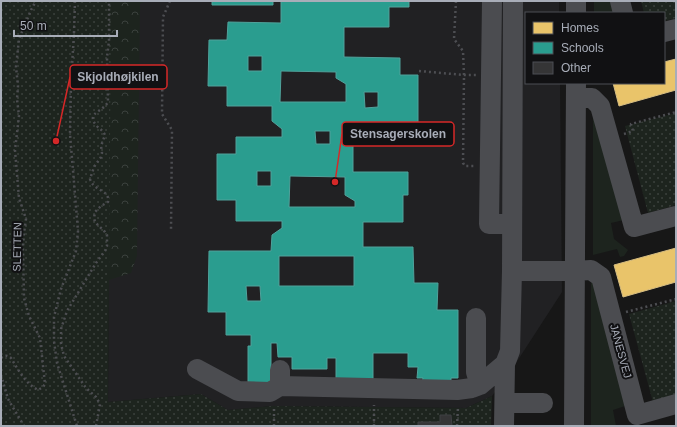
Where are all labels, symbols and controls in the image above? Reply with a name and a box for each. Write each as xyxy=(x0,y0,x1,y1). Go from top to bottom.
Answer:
scale bar xyxy=(14,12,117,38)
legend xyxy=(525,12,665,84)
text: 50 m xyxy=(20,19,47,33)
text: Homes xyxy=(561,21,599,35)
text: Schools xyxy=(561,41,604,55)
text: Other xyxy=(561,61,591,75)
callout: Skjoldhøjkilen xyxy=(70,65,167,89)
text: Skjoldhøjkilen xyxy=(77,70,159,84)
callout: Stensagerskolen xyxy=(342,122,454,146)
text: Stensagerskolen xyxy=(350,127,446,141)
street label: SLETTEN xyxy=(11,222,23,272)
street label: JANESVEJ xyxy=(608,323,634,379)

